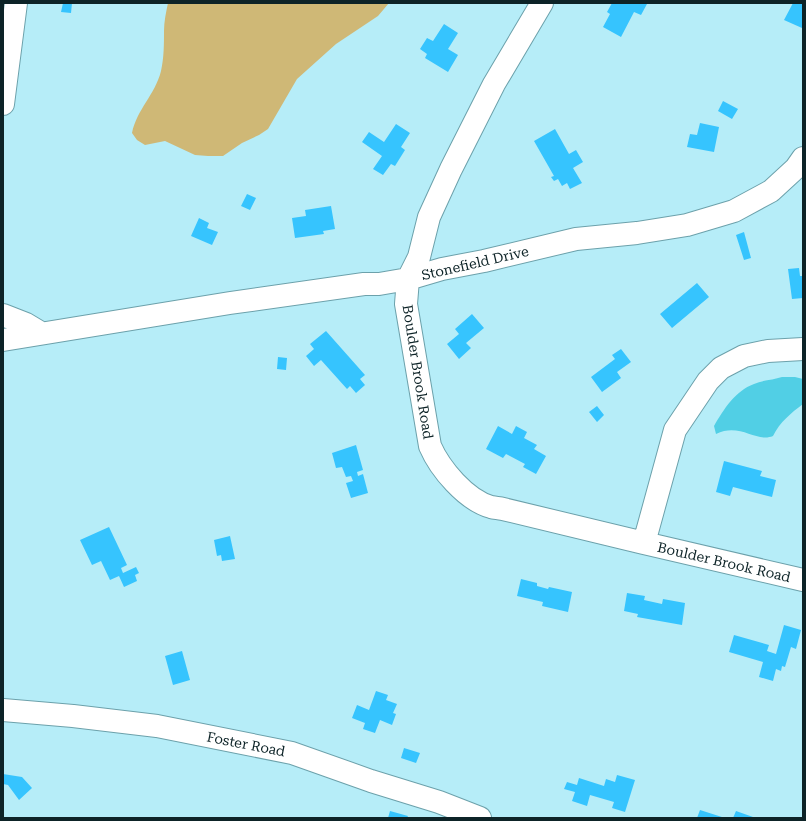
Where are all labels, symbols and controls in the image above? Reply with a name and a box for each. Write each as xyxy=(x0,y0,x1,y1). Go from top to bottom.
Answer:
street label: Stonefield Drive xyxy=(420,243,530,283)
street label: Boulder Brook Road xyxy=(399,304,437,440)
street label: Boulder Brook Road xyxy=(656,539,792,585)
street label: Foster Road xyxy=(205,729,287,759)

